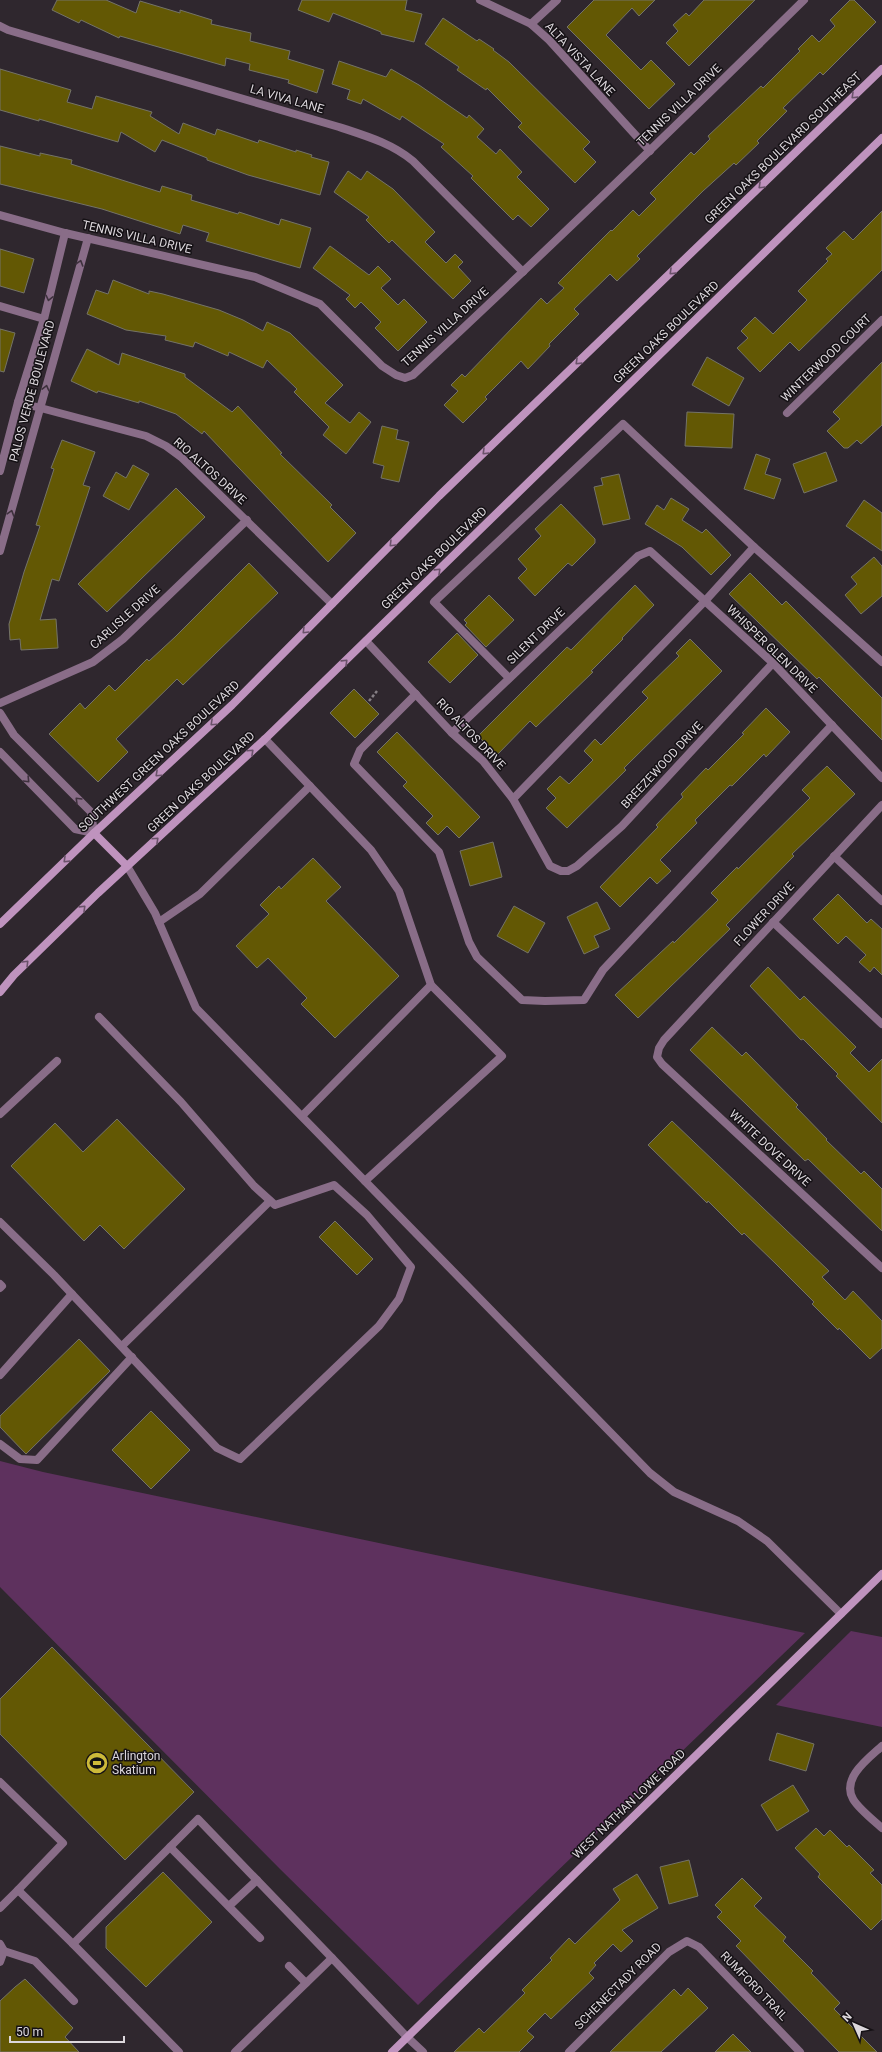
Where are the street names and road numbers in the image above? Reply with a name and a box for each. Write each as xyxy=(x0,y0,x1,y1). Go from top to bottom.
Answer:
street label: ALTA VISTA LANE xyxy=(542,19,618,99)
street label: TENNIS VILLA DRIVE xyxy=(634,61,724,149)
street label: GREEN OAKS BOULEVARD SOUTHEAST xyxy=(702,69,864,227)
street label: LA VIVA LANE xyxy=(249,82,326,116)
street label: TENNIS VILLA DRIVE xyxy=(81,218,193,256)
street label: GREEN OAKS BOULEVARD xyxy=(610,278,722,386)
street label: TENNIS VILLA DRIVE xyxy=(399,284,492,370)
street label: WINTERWOOD COURT xyxy=(778,311,874,405)
street label: PALOS VERDE BOULEVARD xyxy=(6,319,58,463)
street label: RIO ALTOS DRIVE xyxy=(171,435,249,507)
street label: GREEN OAKS BOULEVARD xyxy=(378,504,490,612)
street label: CARLISLE DRIVE xyxy=(87,582,163,652)
street label: WHISPER GLEN DRIVE xyxy=(724,602,820,696)
street label: SILENT DRIVE xyxy=(504,605,568,667)
street label: SOUTHWEST GREEN OAKS BOULEVARD xyxy=(75,677,243,835)
street label: RIO ALTOS DRIVE xyxy=(434,696,508,772)
street label: BREEZEWOOD DRIVE xyxy=(618,719,706,811)
street label: GREEN OAKS BOULEVARD xyxy=(144,729,258,835)
street label: FLOWER DRIVE xyxy=(731,879,797,949)
street label: WHITE DOVE DRIVE xyxy=(727,1107,814,1189)
street label: WEST NATHAN LOWE ROAD xyxy=(570,1746,688,1862)
street label: SCHENECTADY ROAD xyxy=(572,1940,664,2032)
street label: RUMFORD TRAIL xyxy=(717,1949,791,2024)

